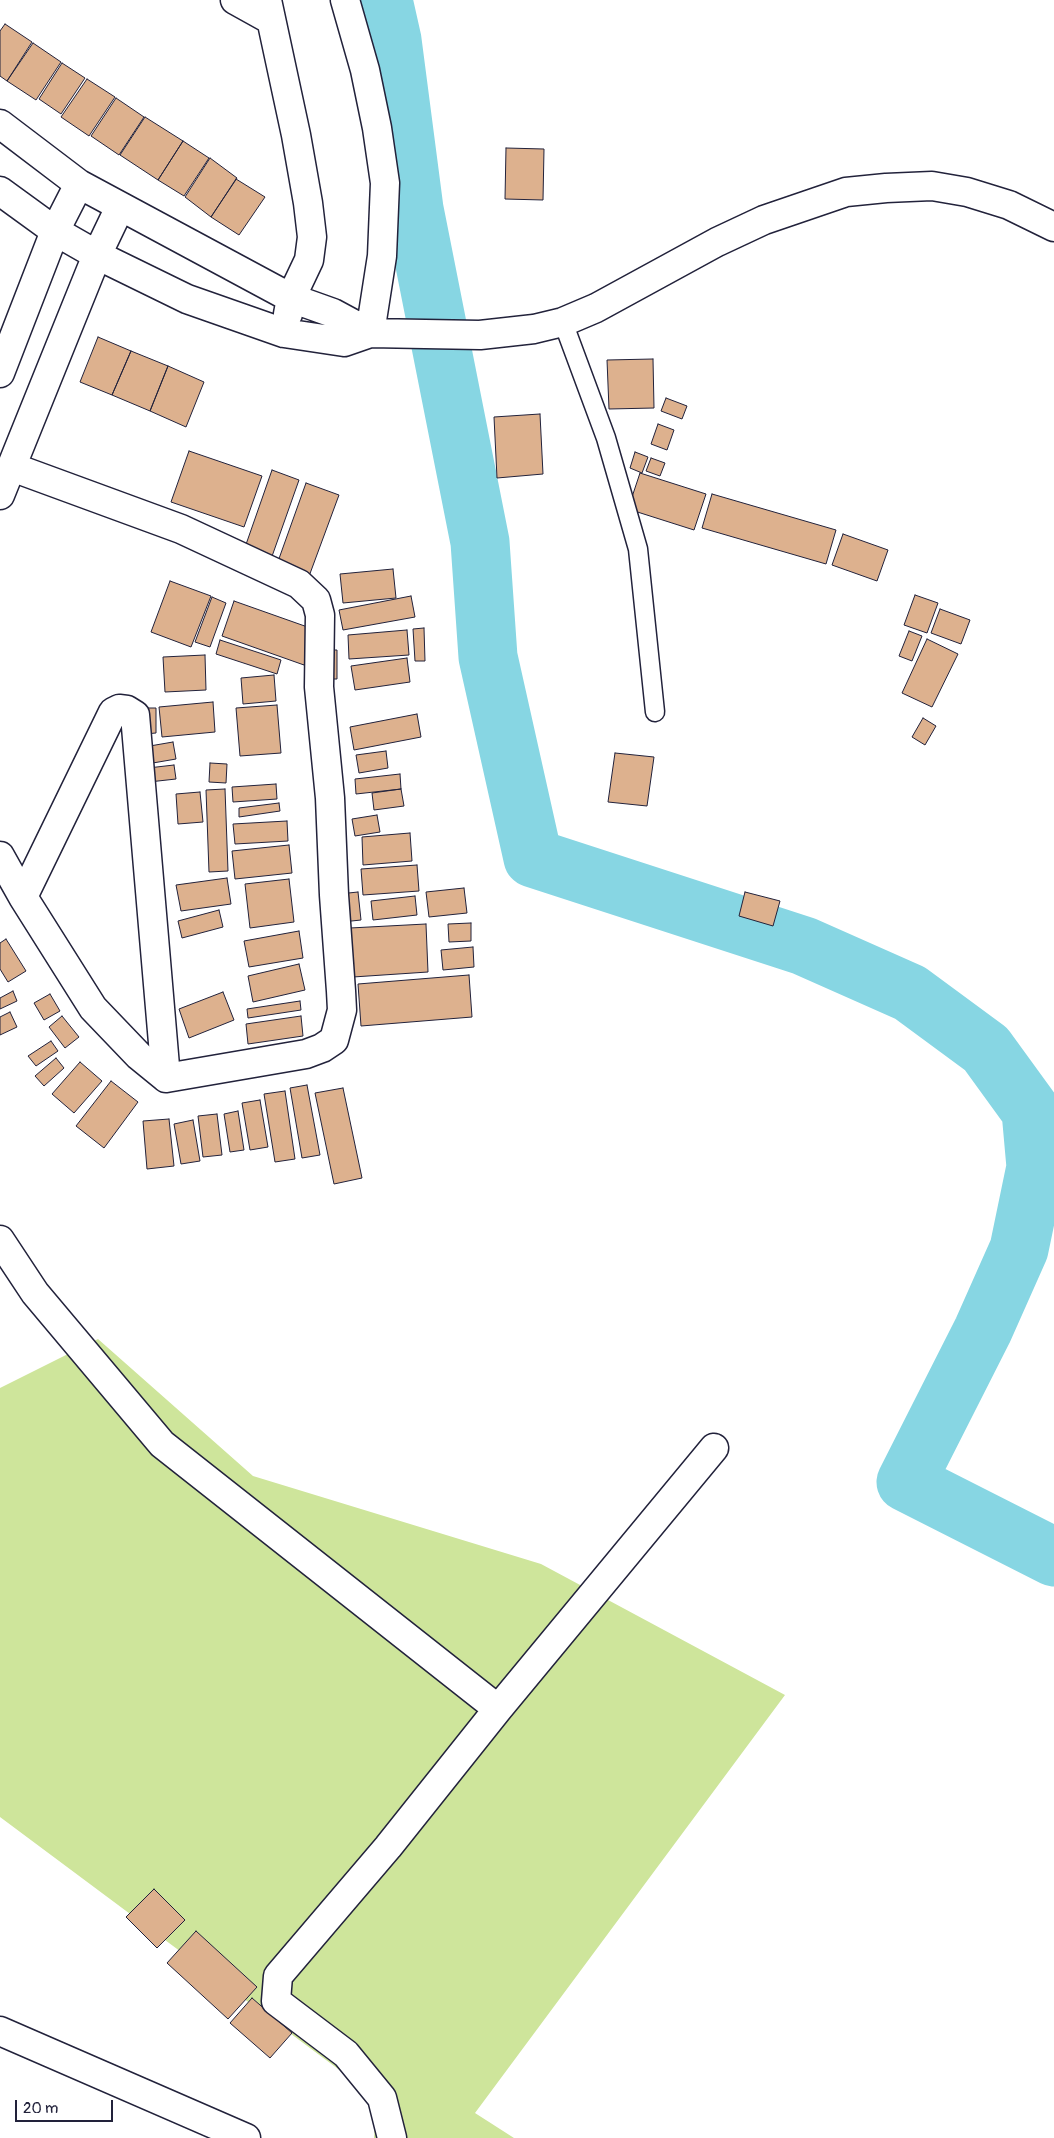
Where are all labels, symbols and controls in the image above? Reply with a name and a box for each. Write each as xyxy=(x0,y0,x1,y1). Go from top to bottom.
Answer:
scale bar xyxy=(18,2090,115,2122)
text: 20 m xyxy=(23,2099,58,2118)

